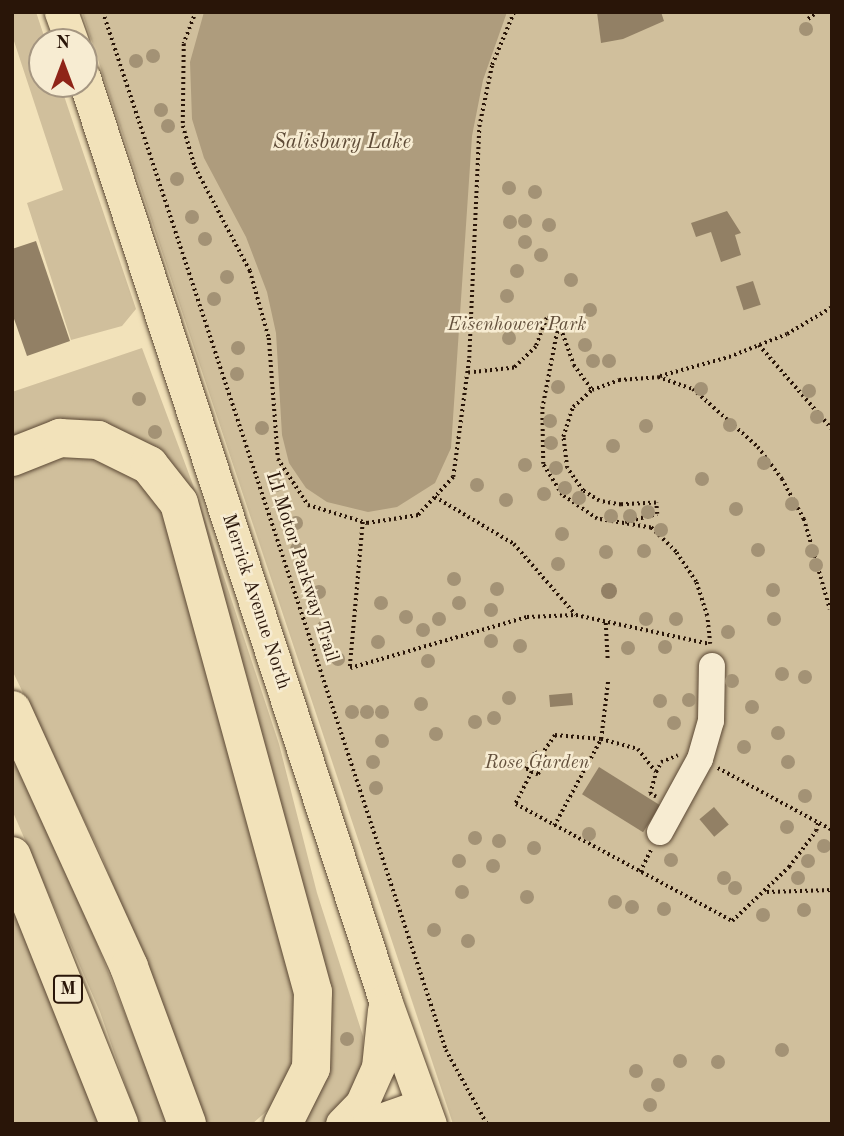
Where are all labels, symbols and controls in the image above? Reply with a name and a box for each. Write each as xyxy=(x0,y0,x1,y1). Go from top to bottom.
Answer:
north arrow xyxy=(28,28,98,98)
text: N xyxy=(56,34,70,53)
water label: Salisbury Lake xyxy=(273,130,411,156)
park label: Eisenhower Park xyxy=(448,315,586,337)
street label: LI Motor Parkway Trail xyxy=(259,469,343,665)
street label: Merrick Avenue North xyxy=(216,511,294,693)
park label: Rose Garden xyxy=(485,753,589,775)
road number: M xyxy=(52,974,84,1004)

